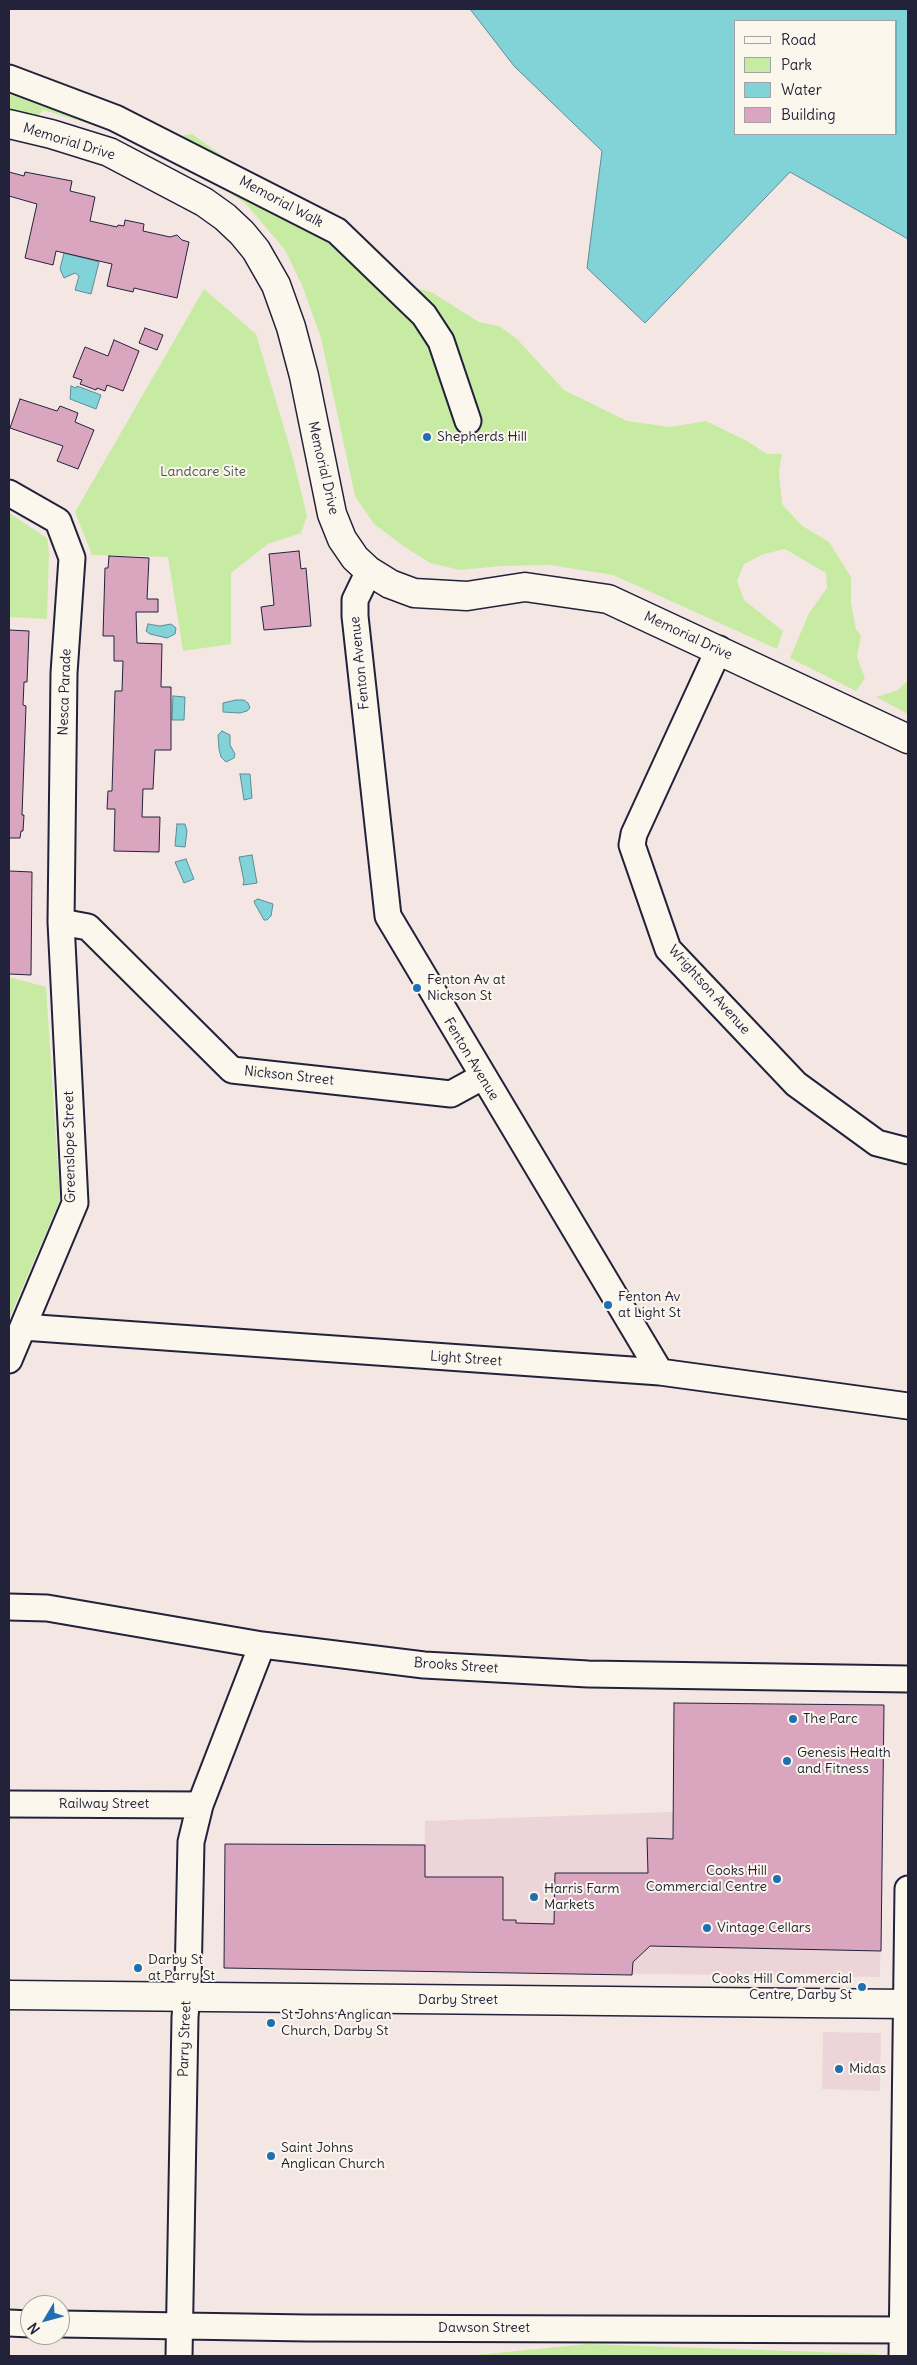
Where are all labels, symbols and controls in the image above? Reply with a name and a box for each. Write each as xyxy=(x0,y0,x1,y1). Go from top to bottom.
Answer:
legend xyxy=(734,20,897,135)
text: Road xyxy=(781,30,816,49)
text: Park xyxy=(781,55,812,74)
text: Water xyxy=(781,80,822,99)
text: Building xyxy=(781,105,836,124)
street label: Memorial Drive xyxy=(21,120,117,164)
street label: Memorial Walk xyxy=(236,173,326,231)
street label: Memorial Drive xyxy=(304,420,342,516)
place label: Shepherds Hill xyxy=(437,429,527,445)
marker: Shepherds Hill xyxy=(421,431,433,443)
park label: Landcare Site xyxy=(160,464,246,480)
street label: Memorial Drive xyxy=(641,608,735,664)
street label: Fenton Avenue xyxy=(347,616,373,710)
street label: Nesca Parade xyxy=(55,648,75,736)
street label: Wrightson Avenue xyxy=(665,942,753,1038)
place label: Fenton Av at Nickson St xyxy=(427,972,505,1004)
marker: Fenton Av at Nickson St xyxy=(411,982,423,994)
street label: Fenton Avenue xyxy=(440,1015,502,1103)
street label: Nickson Street xyxy=(243,1063,335,1089)
street label: Greenslope Street xyxy=(61,1091,79,1203)
place label: Fenton Av at Light St xyxy=(618,1289,681,1321)
marker: Fenton Av at Light St xyxy=(602,1299,614,1311)
street label: Light Street xyxy=(430,1348,502,1370)
street label: Brooks Street xyxy=(413,1655,499,1677)
place label: The Parc xyxy=(803,1711,858,1727)
marker: The Parc xyxy=(787,1713,799,1725)
place label: Genesis Health and Fitness xyxy=(797,1745,891,1778)
marker: Genesis Health and Fitness xyxy=(781,1755,793,1767)
street label: Railway Street xyxy=(59,1796,149,1812)
place label: Cooks Hill Commercial Centre xyxy=(646,1863,767,1895)
marker: Cooks Hill Commercial Centre xyxy=(771,1873,783,1885)
place label: Harris Farm Markets xyxy=(544,1881,620,1914)
marker: Harris Farm Markets xyxy=(528,1891,540,1903)
place label: Vintage Cellars xyxy=(717,1920,811,1936)
marker: Vintage Cellars xyxy=(701,1922,713,1934)
place label: Darby St at Parry St xyxy=(148,1952,215,1984)
marker: Darby St at Parry St xyxy=(132,1962,144,1974)
place label: Cooks Hill Commercial Centre, Darby St xyxy=(712,1971,852,2004)
marker: Cooks Hill Commercial Centre, Darby St xyxy=(856,1981,868,1993)
street label: Darby Street xyxy=(418,1992,498,2008)
street label: Parry Street xyxy=(175,2001,195,2077)
place label: St Johns Anglican Church, Darby St xyxy=(281,2007,392,2040)
marker: St Johns Anglican Church, Darby St xyxy=(265,2017,277,2029)
place label: Midas xyxy=(849,2061,886,2077)
marker: Midas xyxy=(833,2063,845,2075)
place label: Saint Johns Anglican Church xyxy=(281,2140,385,2172)
marker: Saint Johns Anglican Church xyxy=(265,2150,277,2162)
north arrow xyxy=(20,2295,70,2345)
text: N xyxy=(24,2319,44,2338)
street label: Dawson Street xyxy=(438,2320,530,2336)

